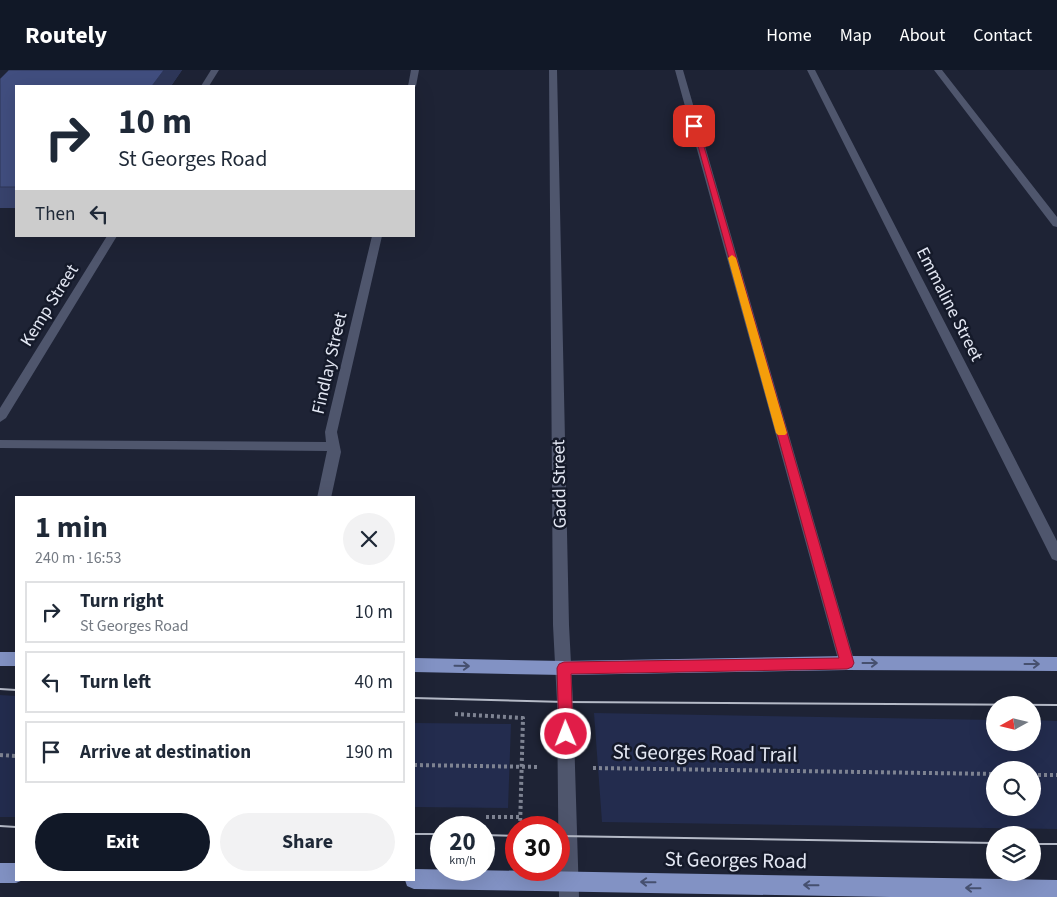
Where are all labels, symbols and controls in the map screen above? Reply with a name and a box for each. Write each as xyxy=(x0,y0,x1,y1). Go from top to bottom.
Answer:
text: Routely xyxy=(25,18,107,53)
text: Home xyxy=(766,23,812,48)
text: Map xyxy=(840,23,872,48)
text: About xyxy=(900,23,945,48)
text: Contact xyxy=(973,23,1032,48)
text: 10 m xyxy=(118,97,192,147)
icon: right xyxy=(35,105,100,170)
pin xyxy=(673,105,715,147)
icon: arrive xyxy=(680,112,708,140)
text: St Georges Road xyxy=(118,143,267,175)
icon: left xyxy=(85,200,113,228)
text: Then xyxy=(35,201,75,228)
street label: Emmaline Street xyxy=(910,243,989,366)
street label: Kemp Street xyxy=(14,259,85,351)
street label: Findlay Street xyxy=(306,310,353,417)
street label: Gadd Street xyxy=(546,439,573,529)
text: 1 min xyxy=(35,506,108,549)
button: close xyxy=(343,513,395,565)
text: 240 m · 16:53 xyxy=(35,547,122,569)
text: Turn right xyxy=(80,588,164,615)
icon: right xyxy=(37,598,65,626)
text: 10 m xyxy=(355,599,393,626)
text: St Georges Road xyxy=(80,615,189,637)
one-way arrow xyxy=(862,658,878,668)
one-way arrow xyxy=(1024,659,1040,669)
one-way arrow xyxy=(454,661,470,671)
icon: left xyxy=(37,668,65,696)
text: Turn left xyxy=(80,669,151,696)
text: 40 m xyxy=(355,669,393,696)
north arrow xyxy=(986,696,1041,751)
map controls xyxy=(986,696,1041,881)
position arrow xyxy=(539,707,591,759)
street label: St Georges Road Trail xyxy=(612,736,798,770)
icon: arrive xyxy=(37,738,65,766)
text: Arrive at destination xyxy=(80,739,251,766)
text: 190 m xyxy=(345,739,393,766)
button: search xyxy=(986,761,1041,816)
button: Exit xyxy=(35,813,210,871)
button: Share xyxy=(220,813,395,871)
speed limit sign: 30 xyxy=(505,816,570,881)
text: 20 xyxy=(449,824,476,860)
button: layers xyxy=(986,826,1041,881)
street label: St Georges Road xyxy=(664,844,808,876)
text: km/h xyxy=(449,852,476,869)
one-way arrow xyxy=(641,877,657,886)
one-way arrow xyxy=(803,880,820,890)
one-way arrow xyxy=(966,883,982,893)

